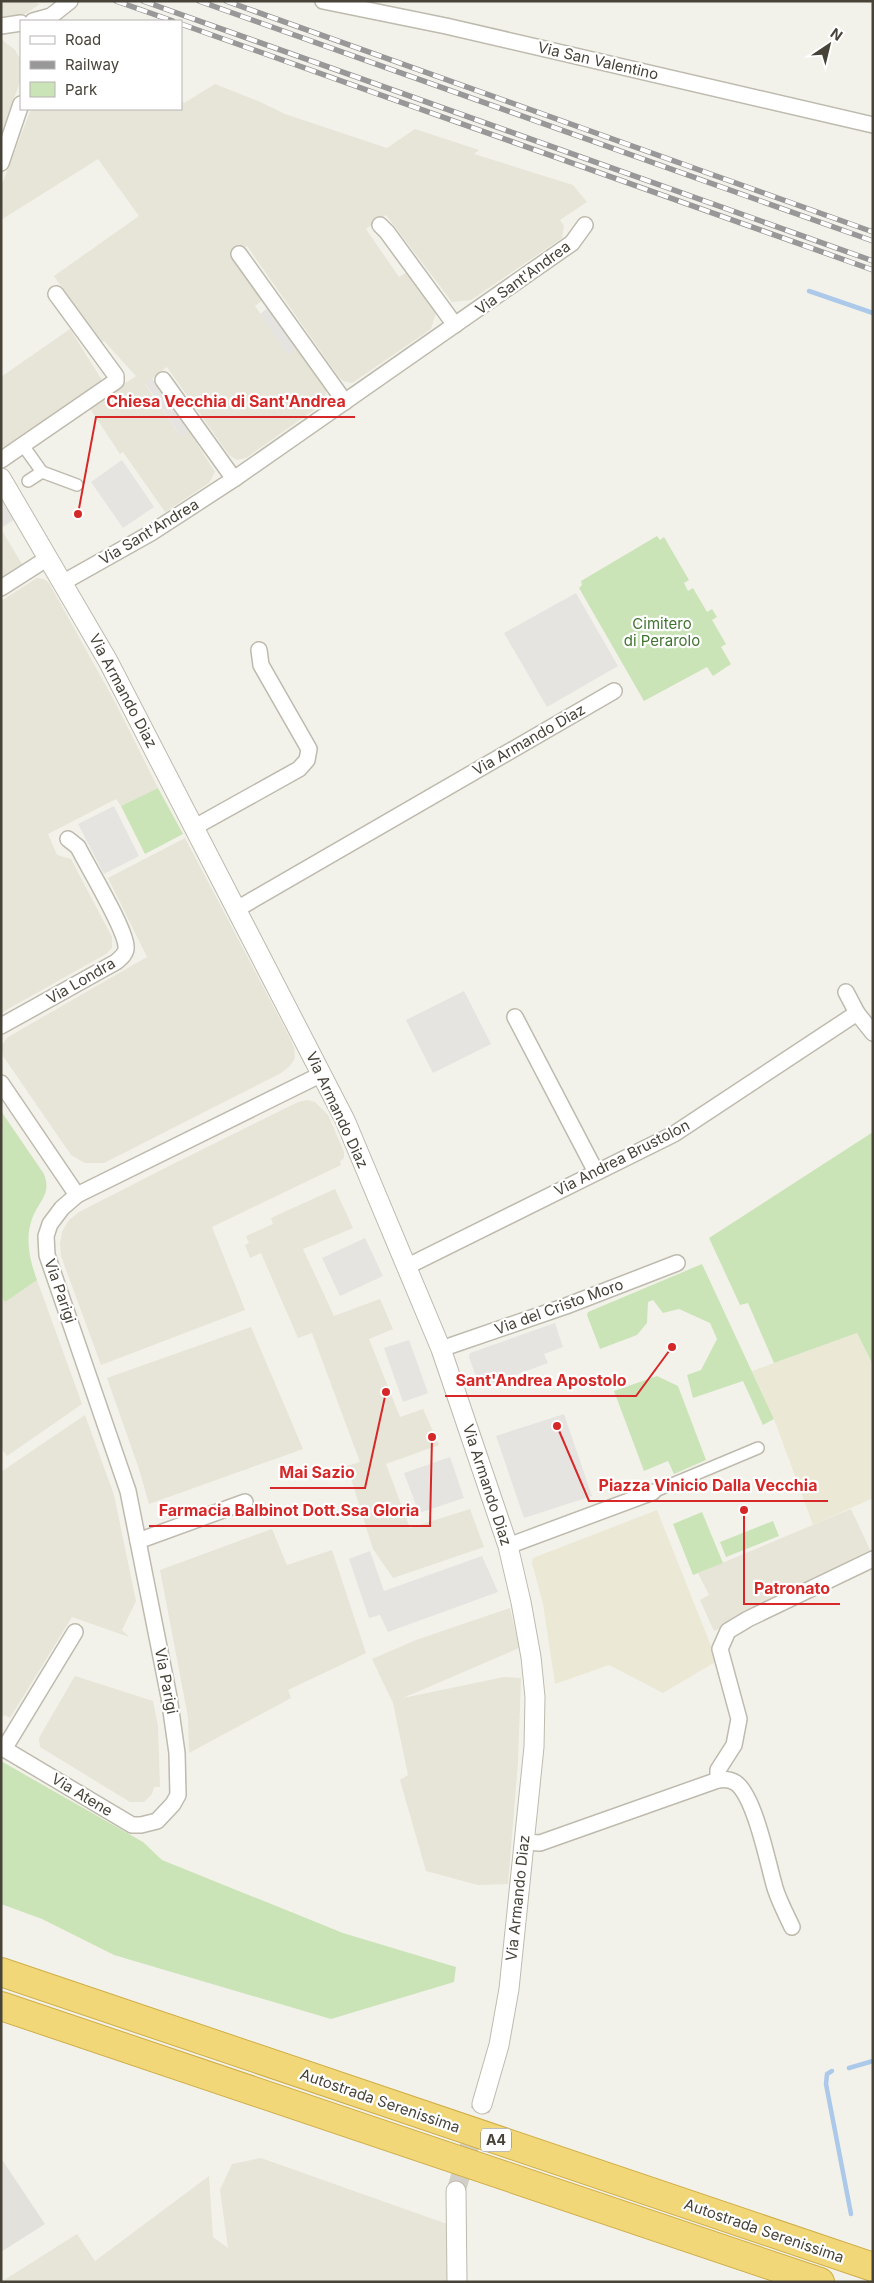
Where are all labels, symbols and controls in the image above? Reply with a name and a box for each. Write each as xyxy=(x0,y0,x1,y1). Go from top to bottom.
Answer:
legend xyxy=(20,20,182,110)
north arrow xyxy=(804,20,854,70)
text: N xyxy=(827,24,846,44)
text: Road xyxy=(65,30,101,49)
street label: Via San Valentino xyxy=(536,37,660,84)
text: Railway xyxy=(65,55,120,74)
text: Park xyxy=(65,80,98,99)
street label: Via Sant'Andrea xyxy=(471,237,574,318)
callout: Chiesa Vecchia di Sant'Andrea xyxy=(96,386,355,417)
text: Chiesa Vecchia di Sant'Andrea xyxy=(106,391,346,411)
street label: Via Sant'Andrea xyxy=(95,494,202,569)
park label: Cimitero di Perarolo xyxy=(624,614,700,650)
street label: Via Armando Diaz xyxy=(85,630,162,751)
street label: Via Armando Diaz xyxy=(469,700,588,780)
street label: Via Londra xyxy=(43,953,119,1008)
street label: Via Armando Diaz xyxy=(302,1048,373,1171)
street label: Via Andrea Brustolon xyxy=(551,1115,693,1200)
street label: Via Parigi xyxy=(41,1256,80,1326)
street label: Via del Cristo Moro xyxy=(492,1274,626,1339)
callout: Sant'Andrea Apostolo xyxy=(445,1365,636,1396)
text: Sant'Andrea Apostolo xyxy=(455,1370,627,1390)
street label: Via Armando Diaz xyxy=(459,1422,516,1548)
callout: Mai Sazio xyxy=(270,1457,365,1488)
text: Mai Sazio xyxy=(279,1462,355,1482)
callout: Piazza Vinicio Dalla Vecchia xyxy=(589,1470,828,1501)
text: Piazza Vinicio Dalla Vecchia xyxy=(599,1475,817,1495)
callout: Farmacia Balbinot Dott.Ssa Gloria xyxy=(149,1495,430,1526)
text: Farmacia Balbinot Dott.Ssa Gloria xyxy=(159,1500,419,1520)
callout: Patronato xyxy=(744,1573,840,1604)
text: Patronato xyxy=(754,1578,830,1598)
street label: Via Parigi xyxy=(151,1646,182,1716)
street label: Via Atene xyxy=(48,1769,116,1820)
street label: Via Armando Diaz xyxy=(501,1834,534,1962)
street label: Autostrada Serenissima xyxy=(298,2064,463,2137)
road number: A4 xyxy=(481,2128,511,2152)
street label: Autostrada Serenissima xyxy=(682,2194,847,2267)

